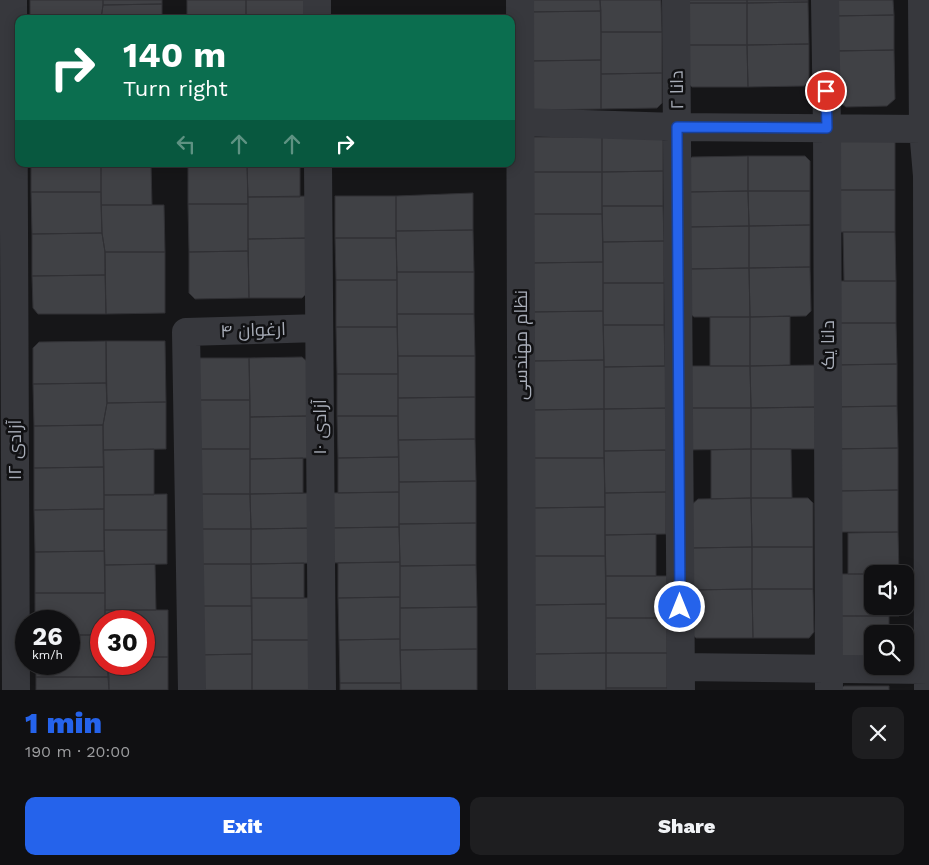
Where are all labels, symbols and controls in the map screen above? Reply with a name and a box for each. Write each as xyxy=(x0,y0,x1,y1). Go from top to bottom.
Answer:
text: 140 m xyxy=(123,34,226,76)
icon: right xyxy=(40,35,105,100)
street label: دانا ۲ xyxy=(666,70,687,110)
pin xyxy=(805,70,847,112)
text: Turn right xyxy=(123,76,228,101)
icon: arrive xyxy=(812,77,840,105)
icon: left xyxy=(172,130,200,158)
icon: ahead xyxy=(225,130,253,158)
icon: ahead xyxy=(278,130,306,158)
icon: right xyxy=(331,130,359,158)
street label: نظام مهندسی xyxy=(510,290,533,400)
street label: ارغوان ۴ xyxy=(220,318,286,342)
street label: دانا یک xyxy=(817,320,838,370)
street label: آزادی ۱۰ xyxy=(309,399,331,455)
street label: آزادی ۱۲ xyxy=(4,420,26,480)
map controls xyxy=(864,565,914,675)
button: sound xyxy=(864,565,914,615)
position arrow xyxy=(653,580,705,632)
speed limit sign: 30 xyxy=(90,610,155,675)
text: 26 xyxy=(32,622,63,651)
button: search xyxy=(864,625,914,675)
text: km/h xyxy=(32,648,63,662)
text: 1 min xyxy=(25,705,102,740)
button: close xyxy=(852,707,904,759)
text: 190 m · 20:00 xyxy=(25,742,130,761)
button: Exit xyxy=(25,797,460,855)
button: Share xyxy=(470,797,904,855)

